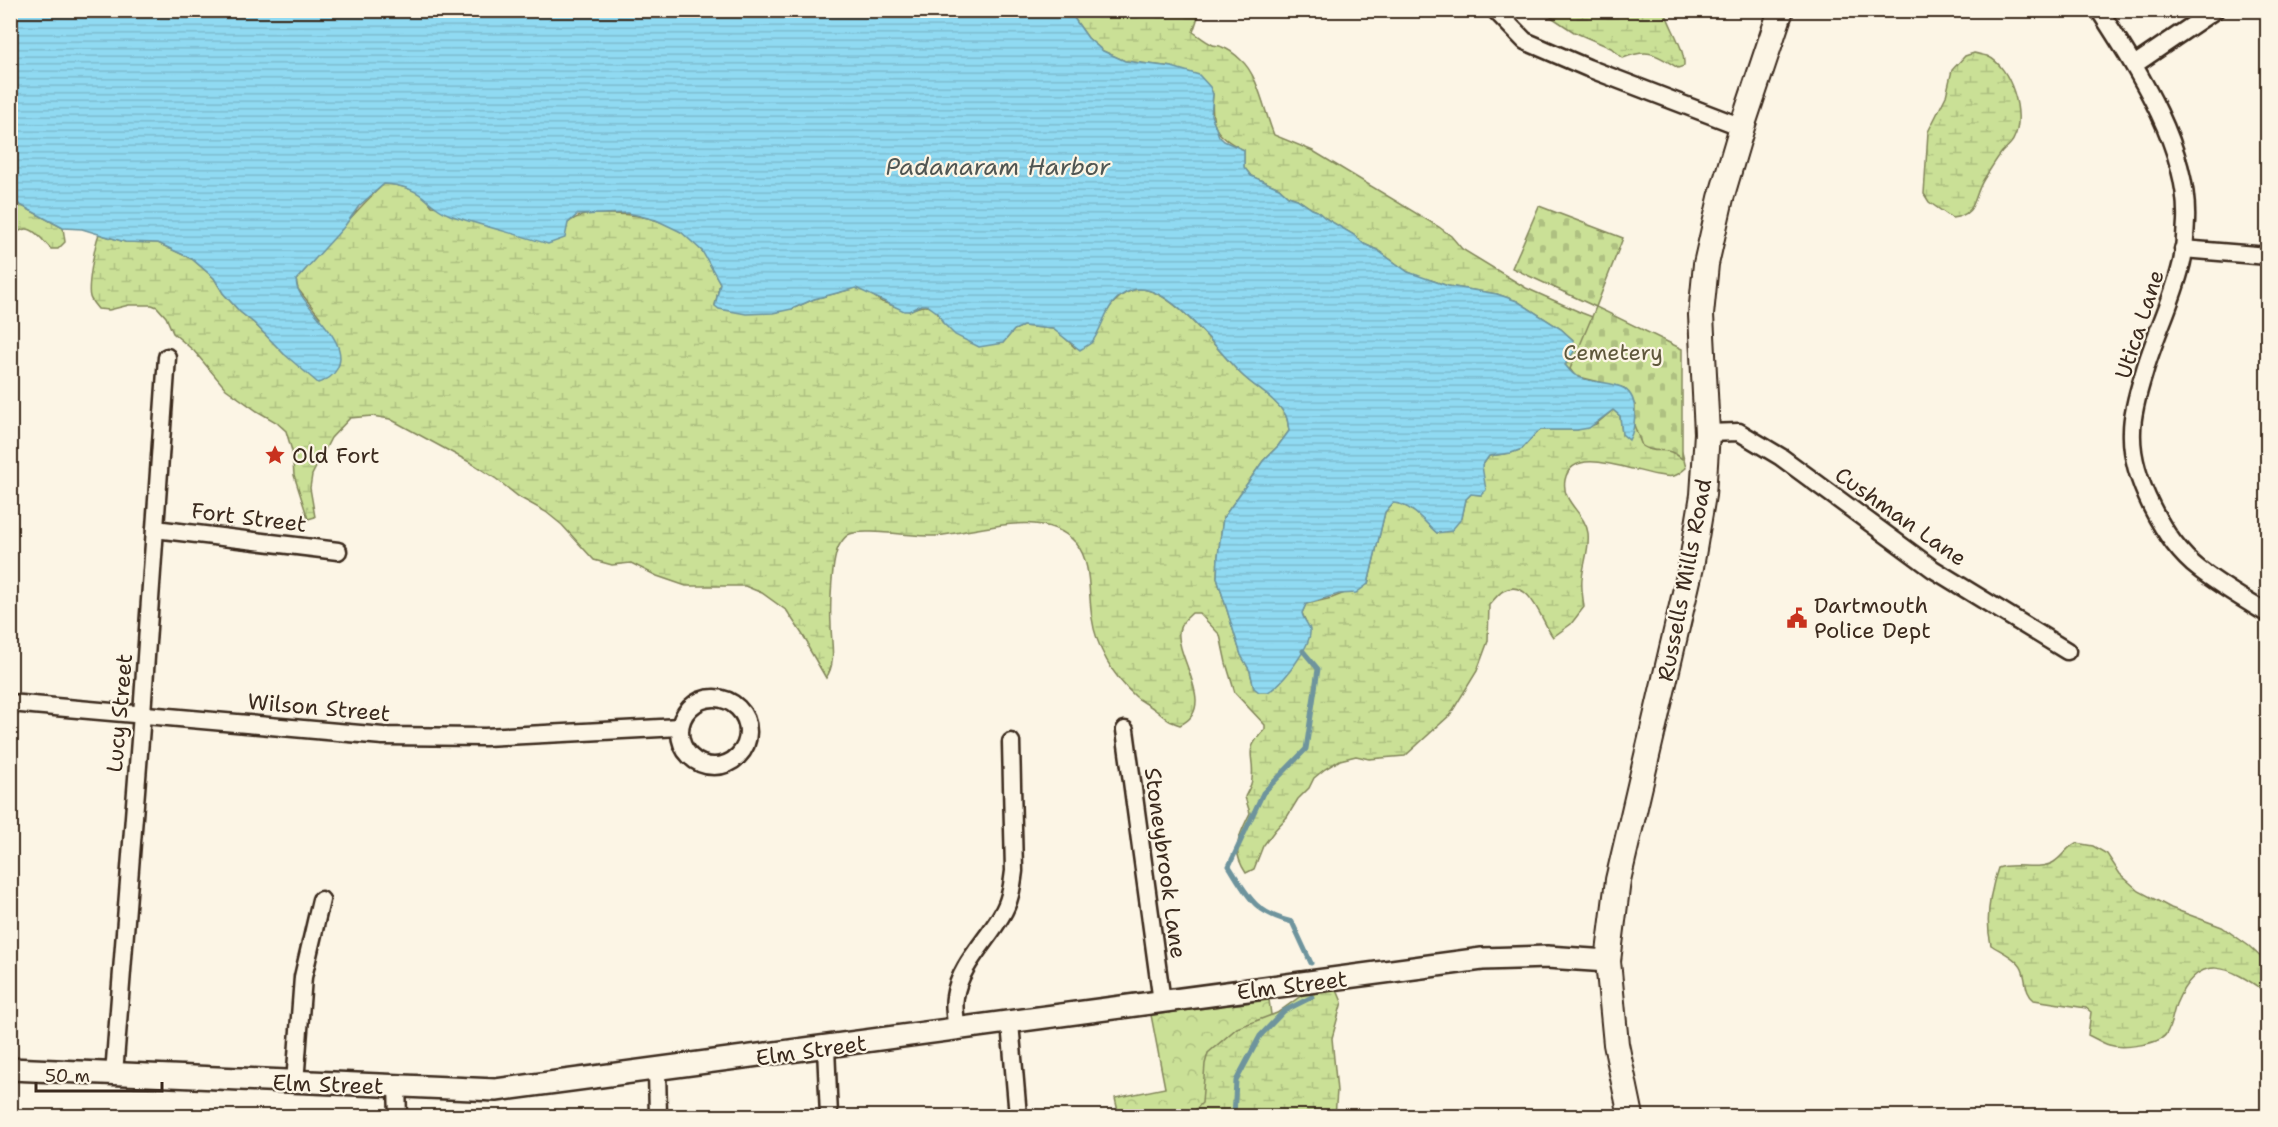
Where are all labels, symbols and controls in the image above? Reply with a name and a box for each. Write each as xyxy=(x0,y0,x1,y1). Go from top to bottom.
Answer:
water label: Padanaram Harbor xyxy=(886,151,1111,183)
street label: Utica Lane xyxy=(2108,266,2171,382)
park label: Cemetery xyxy=(1563,338,1663,367)
place label: Old Fort xyxy=(292,441,380,470)
place icon: Old Fort xyxy=(263,443,287,467)
street label: Cushman Lane xyxy=(1829,460,1972,573)
street label: Russells Mills Road xyxy=(1651,476,1718,684)
street label: Fort Street xyxy=(190,496,308,539)
place label: Dartmouth Police Dept xyxy=(1814,591,1931,645)
public building icon: Dartmouth Police Dept xyxy=(1785,606,1809,630)
street label: Lucy Street xyxy=(100,652,139,774)
street label: Wilson Street xyxy=(246,687,392,728)
street label: Stoneybrook Lane xyxy=(1138,766,1193,960)
street label: Elm Street xyxy=(1235,964,1349,1007)
street label: Elm Street xyxy=(754,1028,868,1073)
scale bar xyxy=(36,1055,162,1093)
text: 50 m xyxy=(45,1064,90,1088)
street label: Elm Street xyxy=(272,1068,384,1101)

